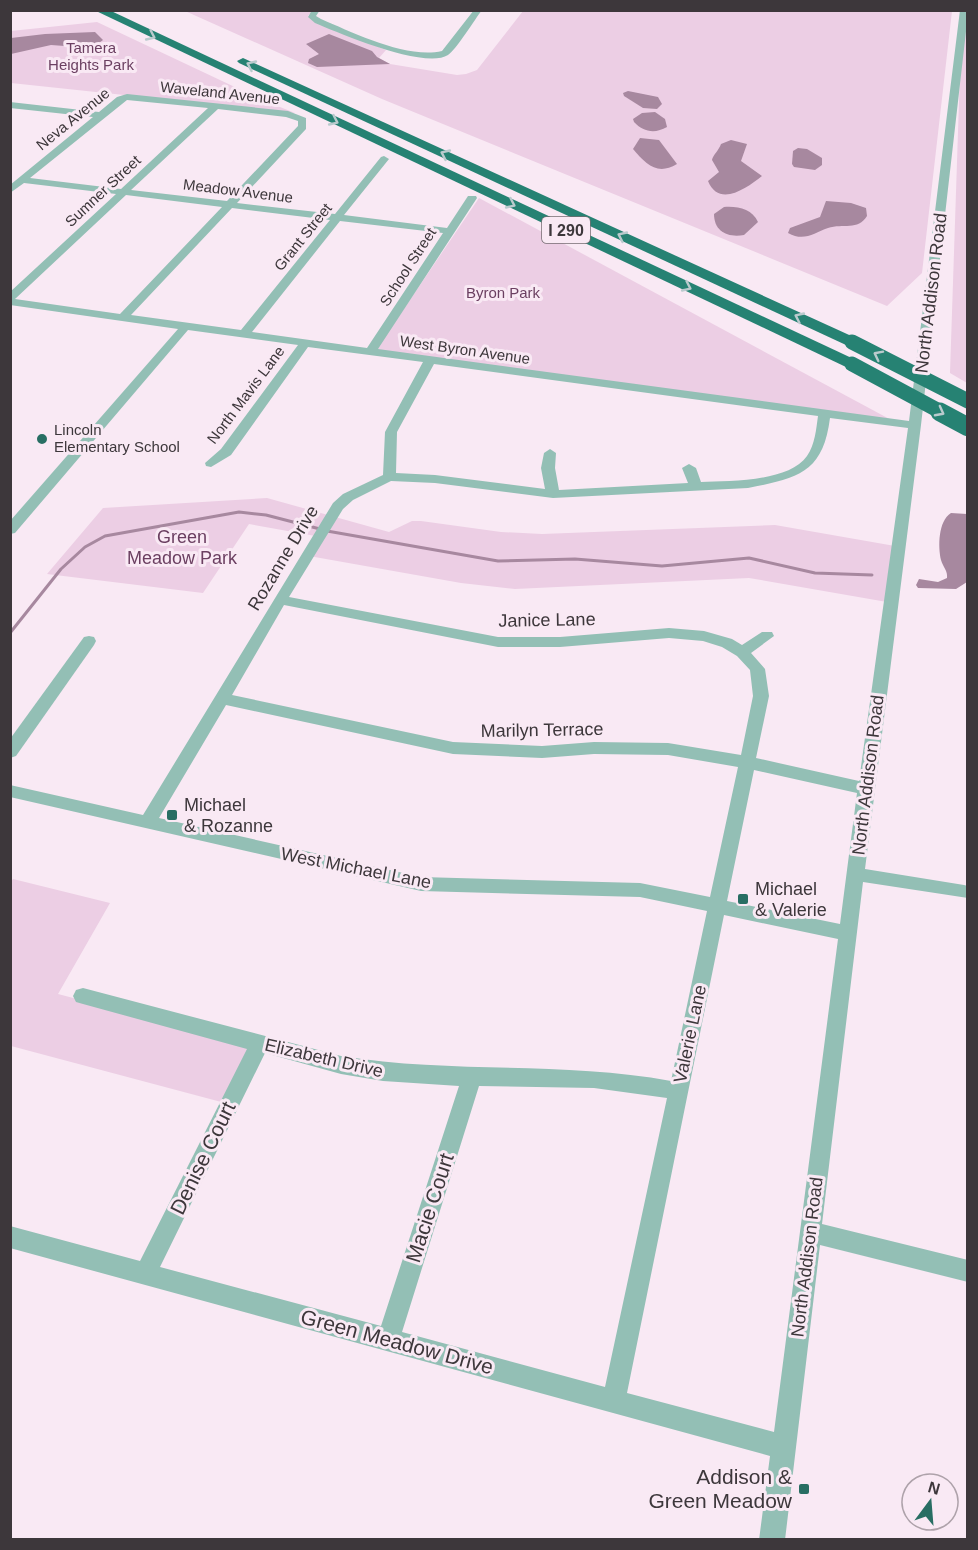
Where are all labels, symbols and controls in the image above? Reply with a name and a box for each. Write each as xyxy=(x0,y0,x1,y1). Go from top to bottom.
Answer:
one-way arrow xyxy=(145,28,156,40)
park label: Tamera Heights Park xyxy=(48,39,134,73)
one-way arrow xyxy=(246,60,257,72)
street label: Waveland Avenue xyxy=(159,78,281,107)
street label: Neva Avenue xyxy=(33,84,113,153)
one-way arrow xyxy=(328,114,339,126)
one-way arrow xyxy=(440,150,451,162)
street label: Sumner Street xyxy=(61,151,144,230)
street label: Meadow Avenue xyxy=(182,175,294,206)
one-way arrow xyxy=(504,197,515,209)
street label: Grant Street xyxy=(270,199,335,274)
street label: North Addison Road xyxy=(911,212,951,374)
road number: I 290 xyxy=(542,217,590,243)
street label: School Street xyxy=(376,224,440,309)
one-way arrow xyxy=(617,231,628,243)
one-way arrow xyxy=(681,280,692,292)
park label: Byron Park xyxy=(466,284,541,301)
one-way arrow xyxy=(795,312,806,324)
street label: West Byron Avenue xyxy=(399,332,531,367)
street label: North Mavis Lane xyxy=(203,343,288,447)
one-way arrow xyxy=(874,351,885,362)
one-way arrow xyxy=(934,405,944,416)
place label: Lincoln Elementary School xyxy=(54,421,180,455)
marker: Lincoln Elementary School xyxy=(35,432,49,446)
street label: Rozanne Drive xyxy=(244,502,322,614)
park label: Green Meadow Park xyxy=(127,527,238,568)
street label: Janice Lane xyxy=(498,609,596,631)
street label: North Addison Road xyxy=(848,694,888,856)
street label: Marilyn Terrace xyxy=(480,719,604,741)
place label: Michael & Rozanne xyxy=(184,795,273,836)
marker: Michael & Rozanne xyxy=(165,808,179,822)
street label: West Michael Lane xyxy=(279,844,433,892)
place label: Michael & Valerie xyxy=(755,879,827,920)
marker: Michael & Valerie xyxy=(736,892,750,906)
street label: Valerie Lane xyxy=(670,983,710,1085)
street label: Elizabeth Drive xyxy=(263,1035,385,1081)
street label: Denise Court xyxy=(165,1098,240,1218)
street label: Macie Court xyxy=(401,1150,458,1265)
street label: North Addison Road xyxy=(787,1176,827,1338)
street label: Green Meadow Drive xyxy=(298,1305,496,1378)
place label: Addison & Green Meadow xyxy=(648,1465,793,1512)
north arrow xyxy=(900,1472,960,1532)
text: N xyxy=(926,1478,942,1498)
marker: Addison & Green Meadow xyxy=(797,1482,811,1496)

